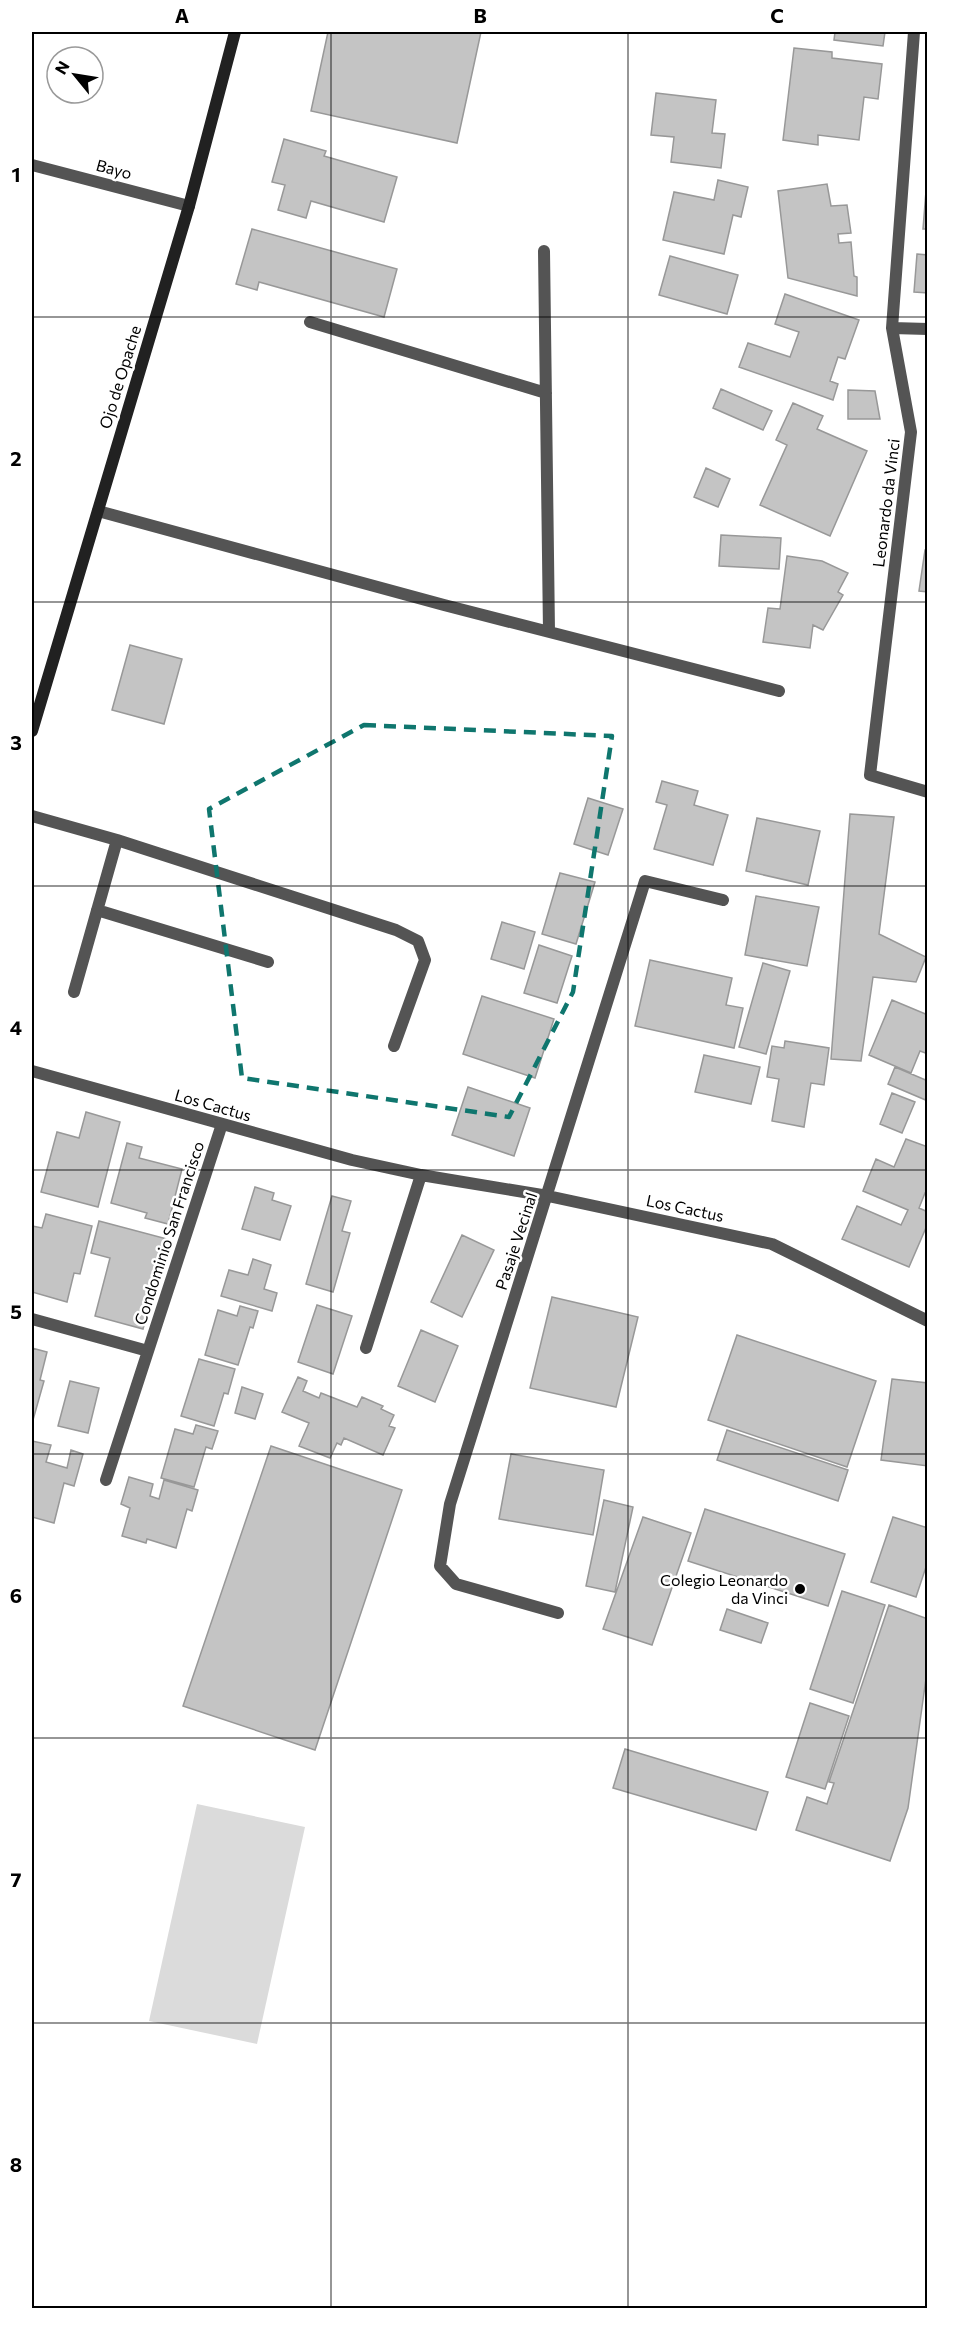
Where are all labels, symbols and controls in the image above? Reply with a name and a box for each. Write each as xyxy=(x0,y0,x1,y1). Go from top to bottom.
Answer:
text: A xyxy=(175,3,189,27)
text: B xyxy=(473,3,487,27)
text: C xyxy=(770,3,784,27)
north arrow xyxy=(45,45,105,105)
text: N xyxy=(50,57,73,77)
street label: Bayo xyxy=(94,155,134,182)
text: 1 xyxy=(11,162,21,186)
street label: Ojo de Opache xyxy=(95,323,144,431)
street label: Leonardo da Vinci xyxy=(868,437,903,568)
text: 2 xyxy=(10,446,22,470)
text: 3 xyxy=(10,730,22,754)
text: 4 xyxy=(10,1015,22,1039)
street label: Los Cactus xyxy=(173,1085,254,1125)
street label: Condominio San Francisco xyxy=(130,1139,207,1327)
street label: Pasaje Vecinal xyxy=(491,1190,540,1292)
street label: Los Cactus xyxy=(645,1190,726,1225)
text: 5 xyxy=(10,1299,22,1323)
place label: Colegio Leonardo da Vinci xyxy=(660,1570,788,1607)
marker: Colegio Leonardo da Vinci xyxy=(793,1582,807,1596)
text: 6 xyxy=(10,1583,22,1607)
text: 7 xyxy=(11,1867,22,1891)
text: 8 xyxy=(10,2152,22,2176)

